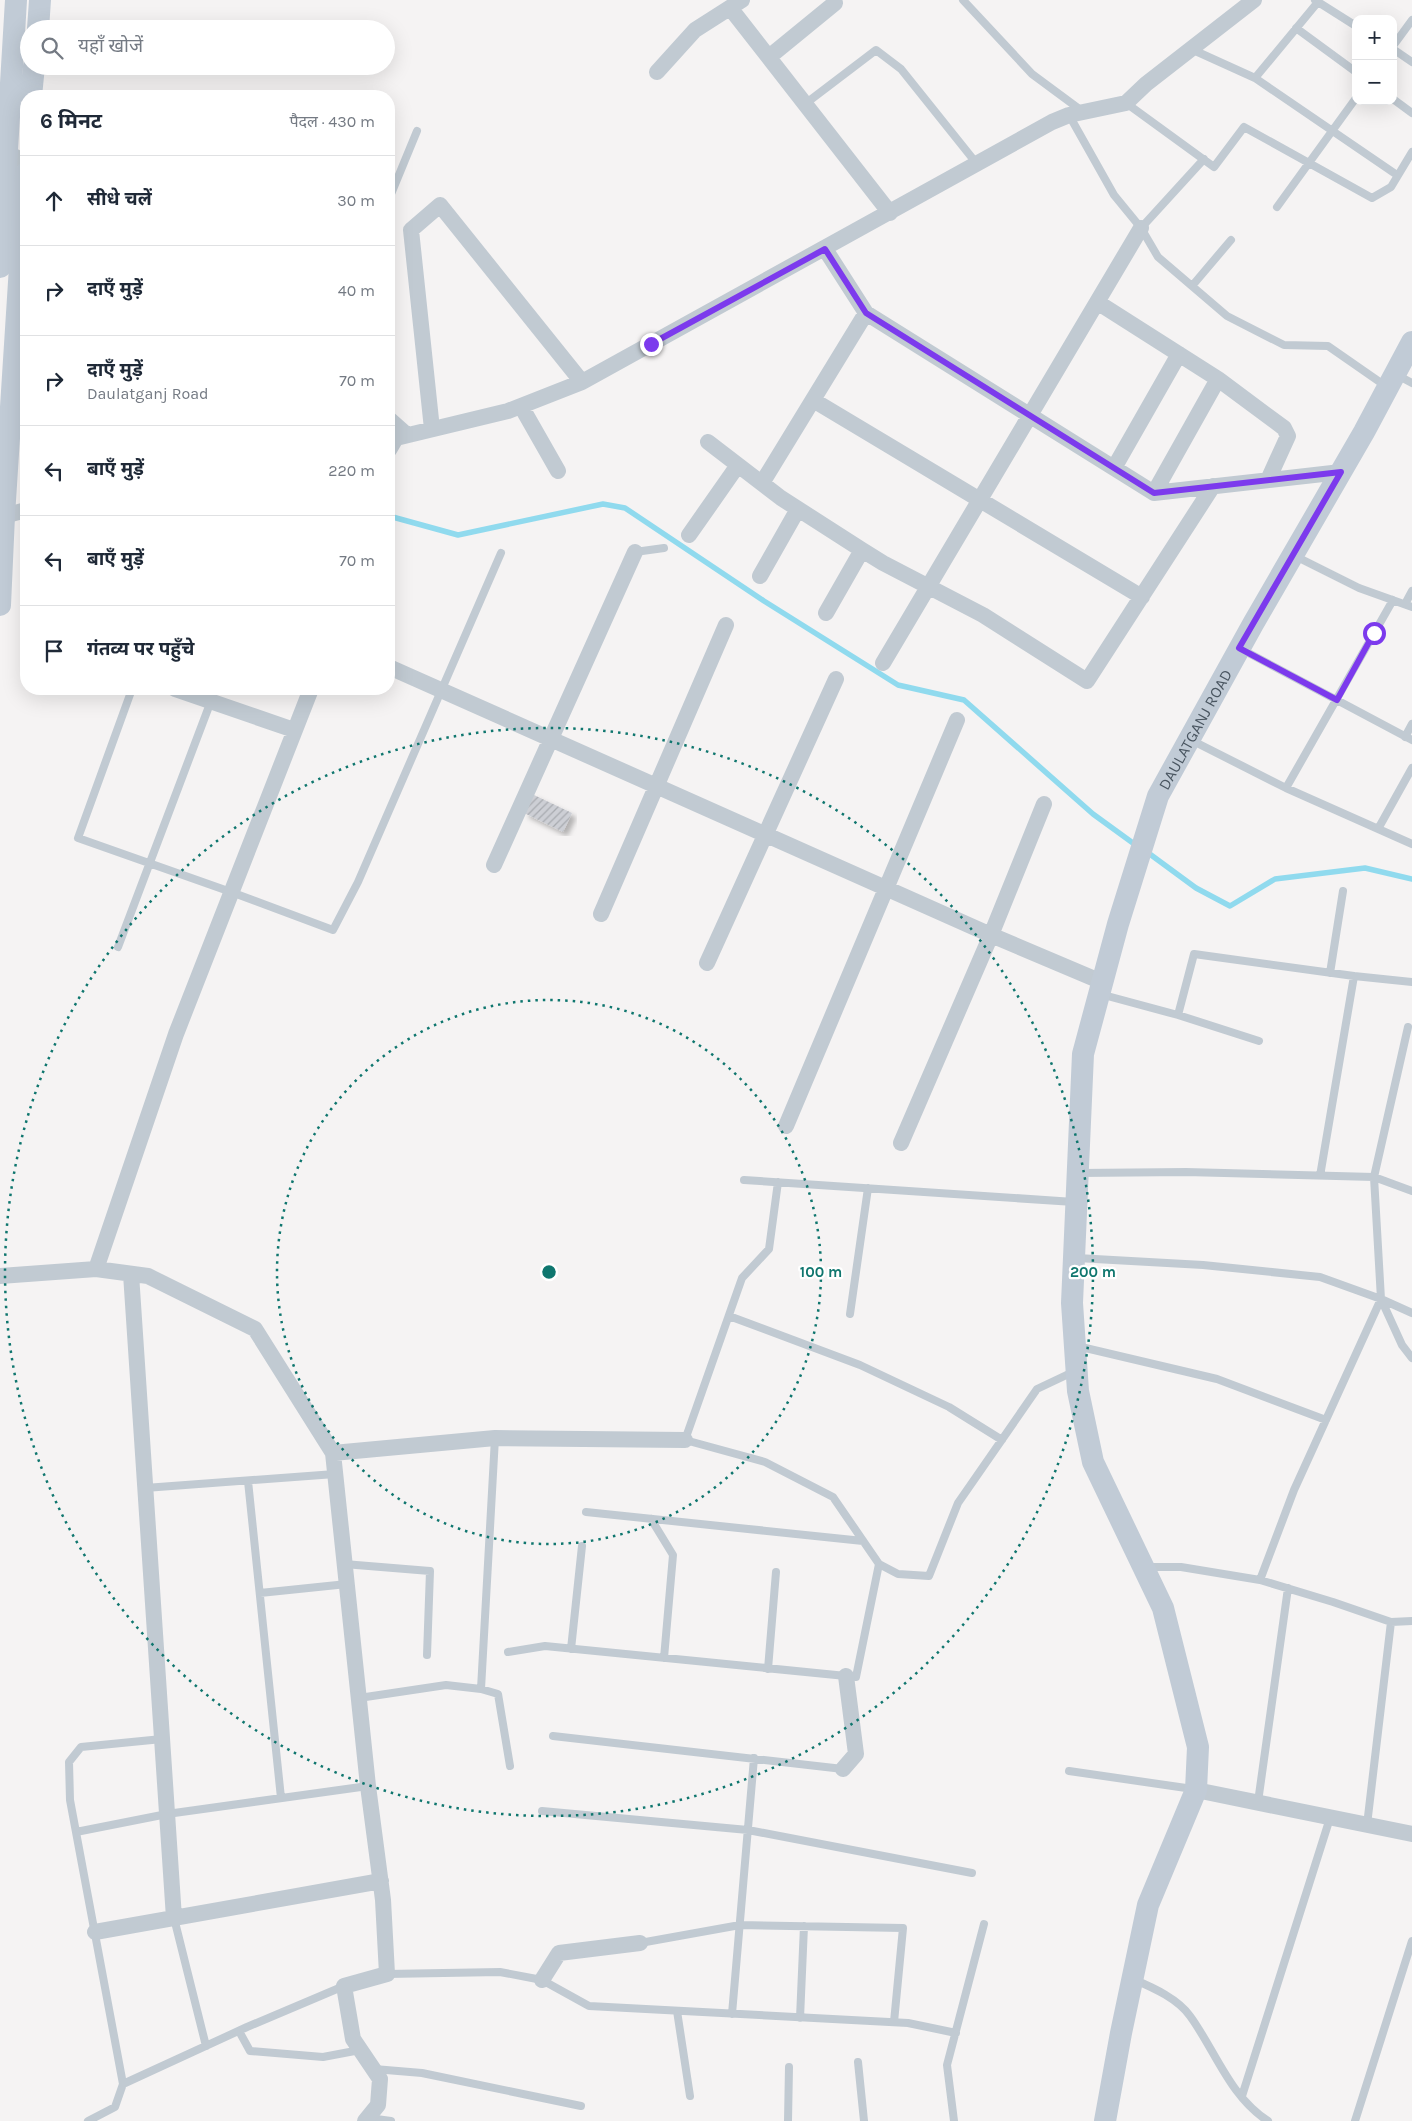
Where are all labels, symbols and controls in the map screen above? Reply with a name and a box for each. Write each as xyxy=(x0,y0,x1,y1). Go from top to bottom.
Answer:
map controls xyxy=(1352,15,1397,105)
button: + xyxy=(1352,15,1397,60)
search box xyxy=(20,20,395,75)
icon: search xyxy=(38,34,66,62)
text: यहाँ खोजें xyxy=(78,35,143,57)
button: − xyxy=(1352,60,1397,105)
text: 6 मिनट xyxy=(40,109,102,133)
text: पैदल · 430 m xyxy=(289,112,375,131)
icon: ahead xyxy=(40,187,68,215)
text: सीधे चलें xyxy=(87,188,152,210)
text: 30 m xyxy=(337,191,375,210)
icon: right xyxy=(40,277,68,305)
text: दाएँ मुड़ें xyxy=(87,278,143,300)
text: 40 m xyxy=(338,281,375,300)
route end xyxy=(640,333,663,356)
text: दाएँ मुड़ें xyxy=(87,359,143,381)
icon: right xyxy=(40,367,68,395)
text: 70 m xyxy=(339,371,375,390)
text: Daulatganj Road xyxy=(87,384,209,403)
icon: left xyxy=(40,457,68,485)
text: बाएँ मुड़ें xyxy=(87,458,144,480)
text: 220 m xyxy=(328,461,375,480)
icon: left xyxy=(40,547,68,575)
text: बाएँ मुड़ें xyxy=(87,548,144,570)
text: 70 m xyxy=(339,551,375,570)
route start xyxy=(1363,622,1386,645)
icon: arrive xyxy=(40,637,68,665)
text: गंतव्य पर पहुँचे xyxy=(87,638,194,660)
street label: DAULATGANJ ROAD xyxy=(1154,666,1236,793)
centre of rings xyxy=(540,1263,558,1281)
text: 100 m xyxy=(800,1263,842,1281)
text: 200 m xyxy=(1070,1263,1116,1281)

